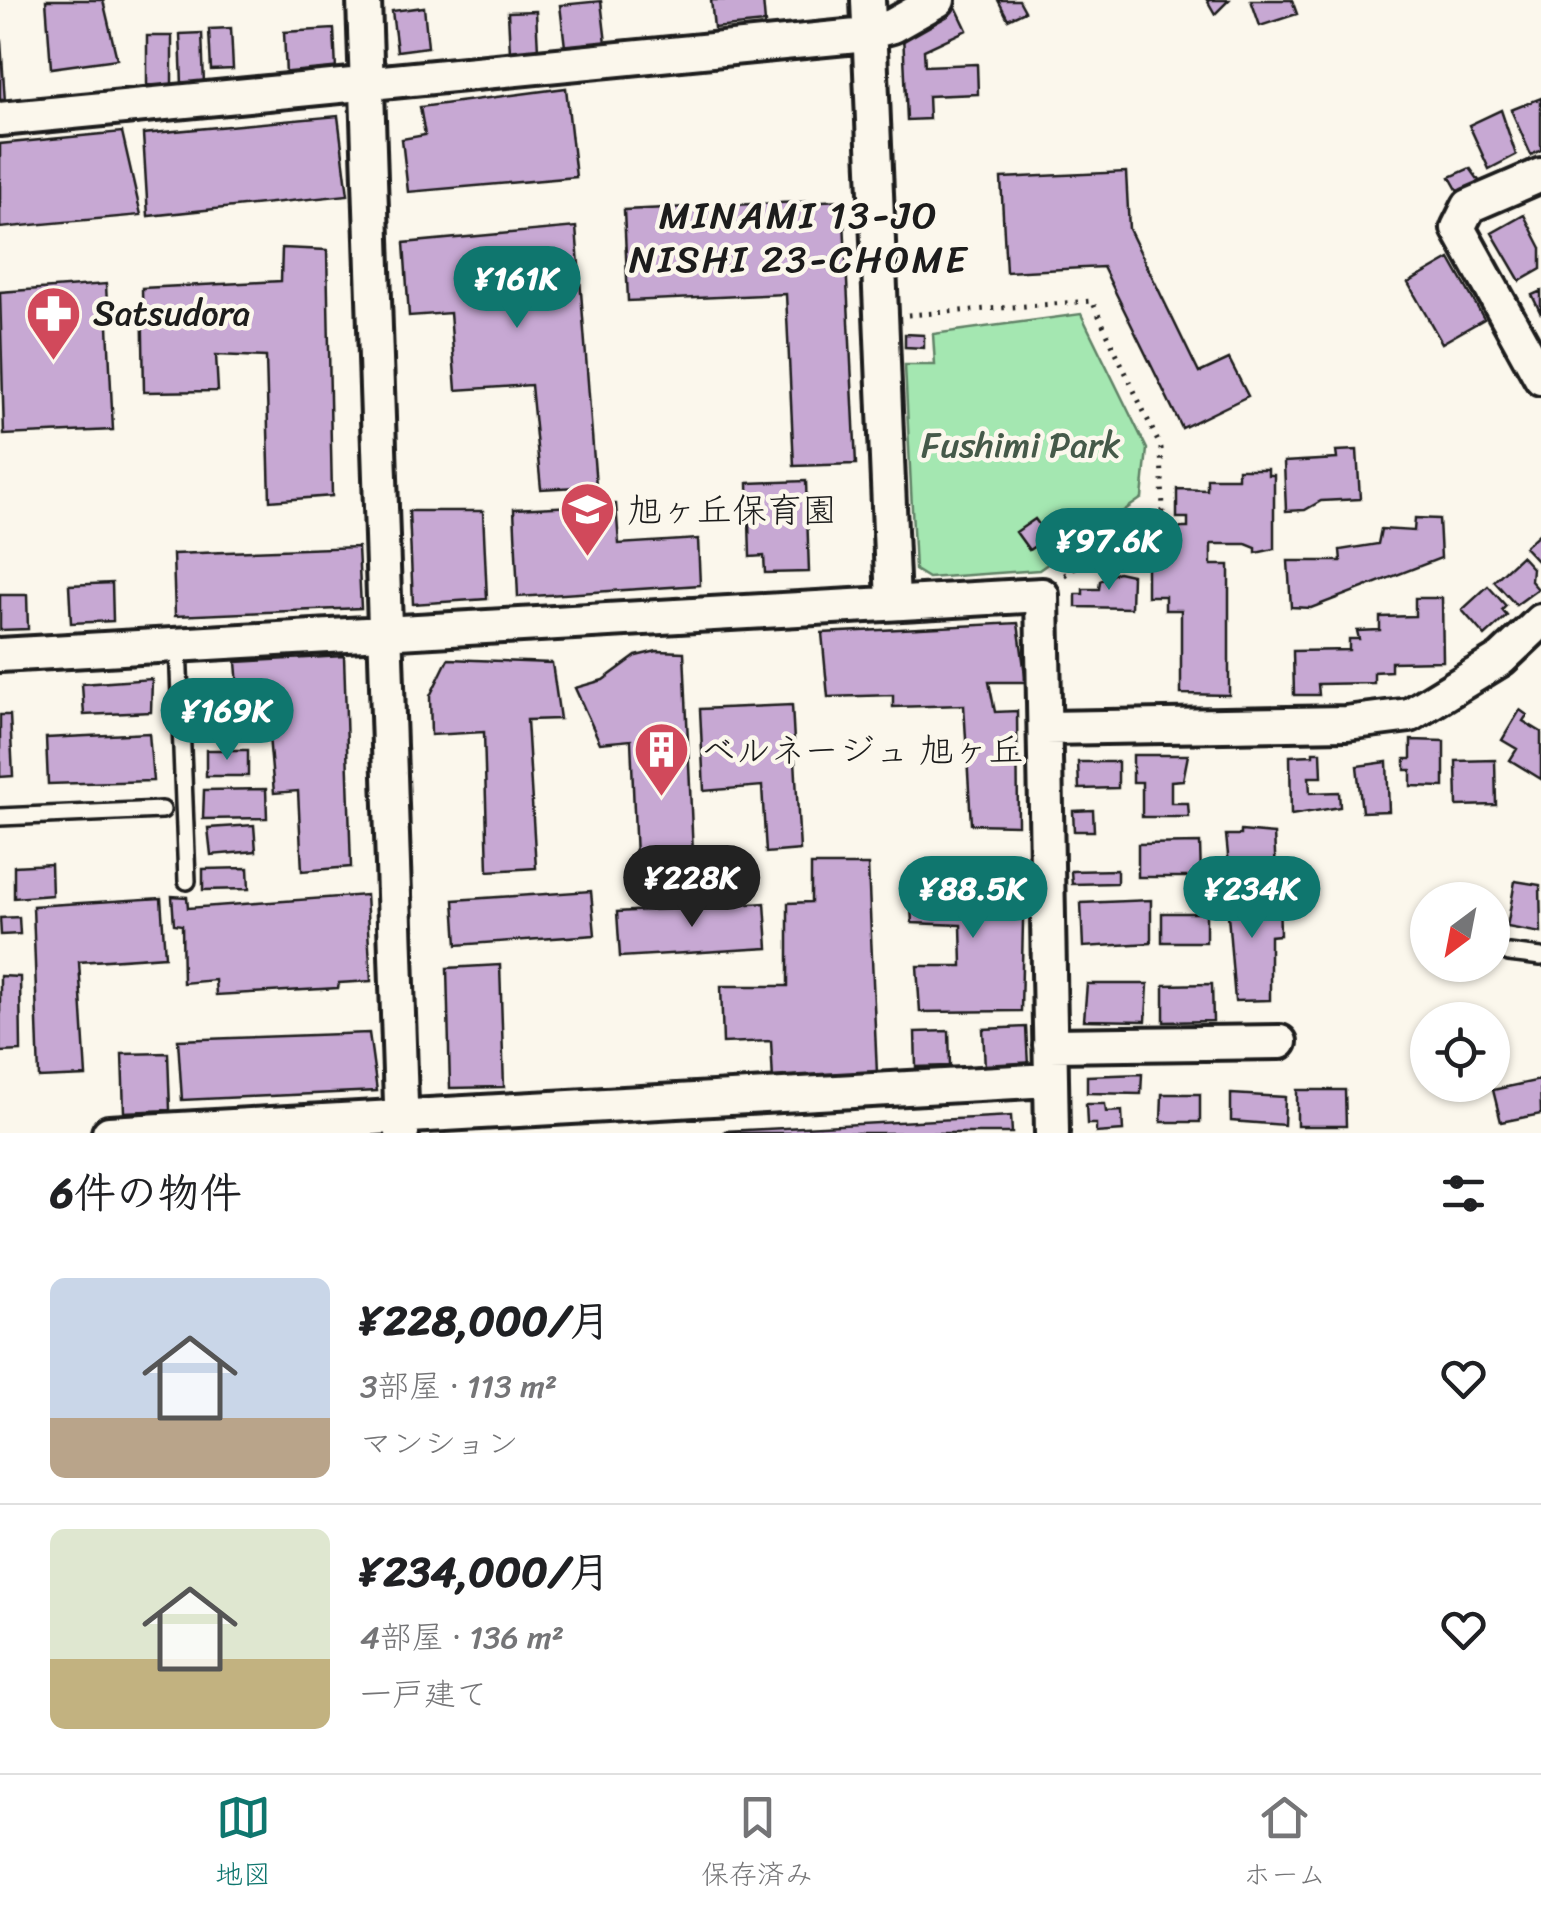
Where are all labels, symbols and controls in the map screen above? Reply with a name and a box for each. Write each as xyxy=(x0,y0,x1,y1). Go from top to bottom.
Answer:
district label: MINAMI 13-JO NISHI 23-CHOME xyxy=(629,182,969,293)
pin: ¥161K xyxy=(447,246,587,331)
text: ¥161K xyxy=(476,250,558,307)
place label: Satsudora xyxy=(93,282,250,344)
pharmacy icon: Satsudora xyxy=(24,283,84,362)
park label: Fushimi Park xyxy=(921,414,1121,476)
place label: 旭ヶ丘保育園 xyxy=(627,479,837,541)
school or university icon: 旭ヶ丘保育園 xyxy=(558,480,618,559)
pin: ¥97.6K xyxy=(1028,508,1190,593)
text: ¥97.6K xyxy=(1058,512,1160,569)
pin: ¥169K xyxy=(157,678,297,763)
text: ¥169K xyxy=(183,682,271,739)
place label: ベルネージュ 旭ヶ丘 xyxy=(701,719,1024,781)
building icon: ベルネージュ 旭ヶ丘 xyxy=(632,720,692,799)
pin: ¥228K xyxy=(622,845,762,930)
text: ¥228K xyxy=(645,849,739,906)
pin: ¥88.5K xyxy=(892,856,1054,941)
pin: ¥234K xyxy=(1182,856,1322,941)
text: ¥88.5K xyxy=(920,860,1026,917)
text: ¥234K xyxy=(1205,860,1299,917)
north arrow xyxy=(1410,882,1510,982)
map controls xyxy=(1410,882,1510,1102)
button: locate xyxy=(1410,1002,1510,1102)
text: 6件の物件 xyxy=(50,1156,242,1230)
icon: filters xyxy=(1436,1166,1491,1221)
text: ¥228,000/月 xyxy=(360,1284,611,1358)
icon: home xyxy=(130,1318,250,1438)
icon: heart xyxy=(1436,1351,1491,1406)
text: 3部屋 · 113 m² xyxy=(360,1358,557,1415)
text: マンション xyxy=(360,1415,519,1472)
text: ¥234,000/月 xyxy=(360,1535,611,1609)
icon: home xyxy=(130,1569,250,1689)
icon: heart xyxy=(1436,1602,1491,1657)
text: 4部屋 · 136 m² xyxy=(360,1609,564,1666)
text: 一戸建て xyxy=(360,1666,488,1723)
tab: 地図 xyxy=(215,1790,271,1899)
tab: 保存済み xyxy=(701,1790,813,1899)
tab: ホーム xyxy=(1243,1790,1326,1899)

